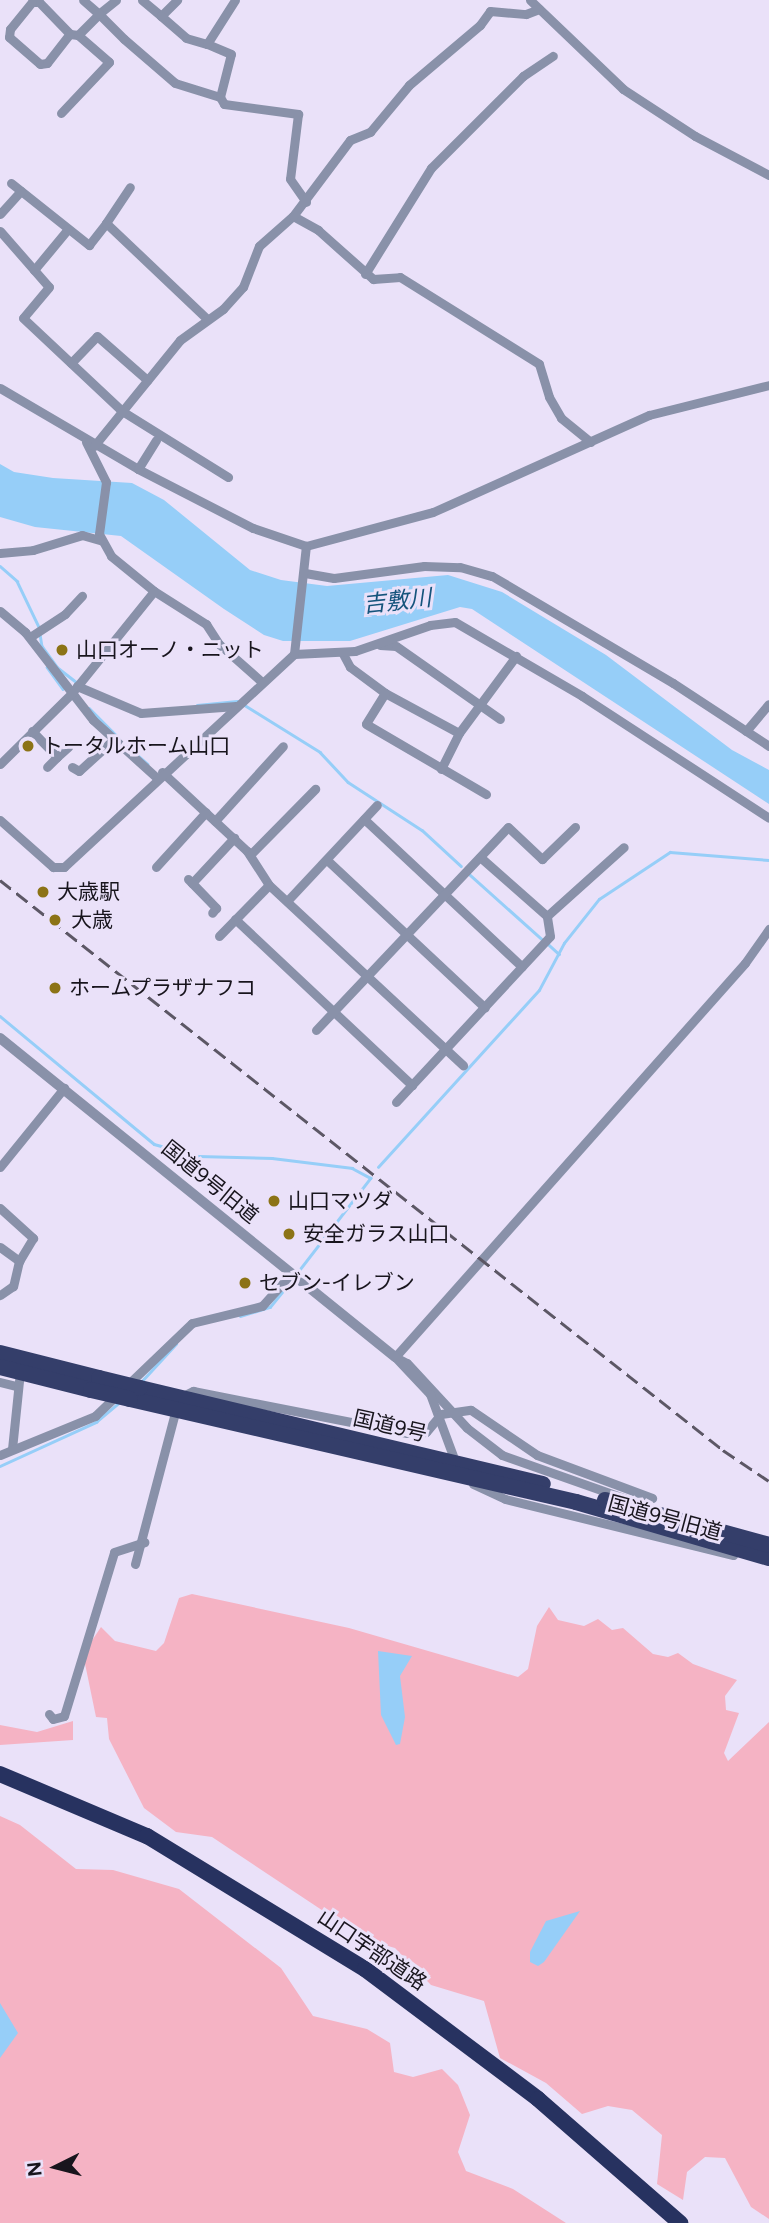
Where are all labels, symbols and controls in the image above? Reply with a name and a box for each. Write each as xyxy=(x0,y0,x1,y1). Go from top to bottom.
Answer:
water label: 吉敷川 xyxy=(361,584,433,618)
place label: 山口オーノ・ニット xyxy=(76,637,265,663)
marker: 山口オーノ・ニット xyxy=(54,642,70,658)
place label: トータルホーム山口 xyxy=(42,733,231,759)
marker: トータルホーム山口 xyxy=(20,738,36,754)
place label: 大歳駅 xyxy=(57,879,120,905)
marker: 大歳駅 xyxy=(35,884,51,900)
place label: 大歳 xyxy=(71,907,113,933)
marker: 大歳 xyxy=(45,910,65,930)
place label: ホームプラザナフコ xyxy=(69,975,258,1001)
marker: ホームプラザナフコ xyxy=(47,980,63,996)
street label: 国道9号旧道 xyxy=(157,1135,263,1229)
place label: 山口マツダ xyxy=(288,1188,393,1214)
marker: 山口マツダ xyxy=(266,1193,282,1209)
place label: 安全ガラス山口 xyxy=(303,1221,450,1247)
marker: 安全ガラス山口 xyxy=(281,1226,297,1242)
place label: セブン-イレブン xyxy=(259,1270,415,1296)
marker: セブン-イレブン xyxy=(237,1275,253,1291)
street label: 国道9号 xyxy=(351,1405,429,1447)
street label: 国道9号旧道 xyxy=(605,1491,725,1545)
street label: 山口宇部道路 xyxy=(313,1904,431,1996)
north arrow xyxy=(21,2132,91,2202)
text: N xyxy=(22,2161,47,2178)

